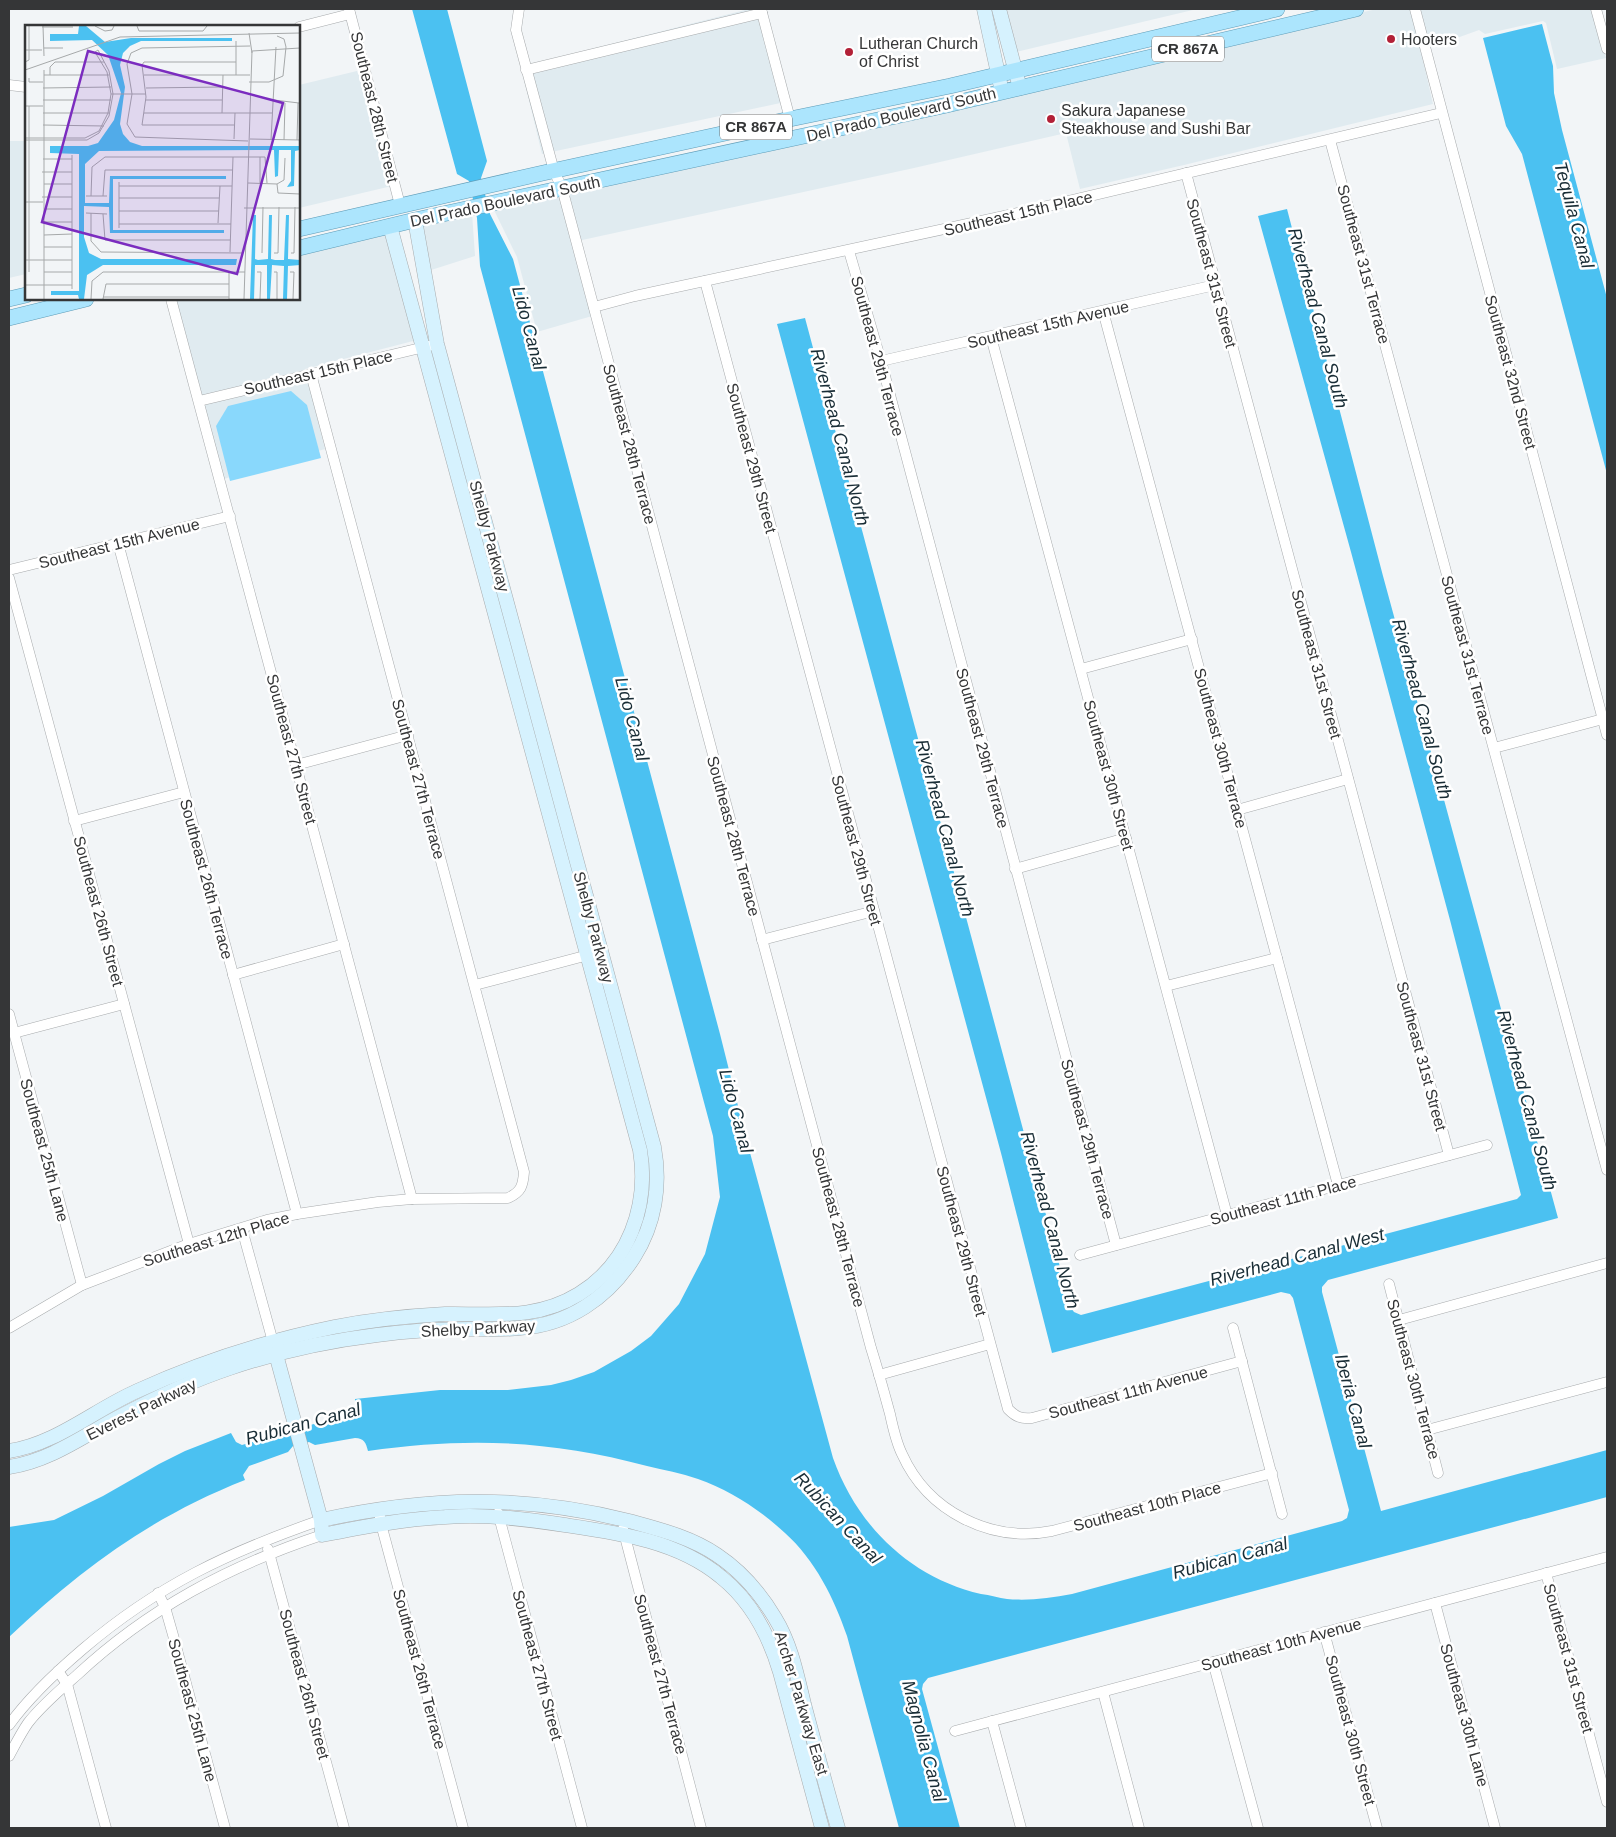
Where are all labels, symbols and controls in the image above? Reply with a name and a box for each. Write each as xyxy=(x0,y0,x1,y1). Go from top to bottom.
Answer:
inset map xyxy=(25,25,300,300)
street label: Southeast 28th Street xyxy=(348,30,402,185)
place label: Hooters xyxy=(1401,31,1457,48)
marker: Hooters xyxy=(1385,33,1397,45)
place label: Lutheran Church of Christ xyxy=(859,35,978,70)
road number: CR 867A xyxy=(1152,36,1224,62)
marker: Lutheran Church of Christ xyxy=(843,46,855,58)
street label: Del Prado Boulevard South xyxy=(805,84,997,145)
place label: Sakura Japanese Steakhouse and Sushi Bar xyxy=(1061,102,1251,137)
marker: Sakura Japanese Steakhouse and Sushi Bar xyxy=(1045,113,1057,125)
road number: CR 867A xyxy=(720,114,792,140)
water label: Tequila Canal xyxy=(1550,160,1598,271)
street label: Del Prado Boulevard South xyxy=(409,173,602,230)
street label: Southeast 31st Terrace xyxy=(1334,183,1393,346)
street label: Southeast 15th Place xyxy=(942,188,1094,239)
street label: Southeast 31st Street xyxy=(1183,197,1240,350)
water label: Riverhead Canal South xyxy=(1284,226,1352,410)
street label: Southeast 29th Terrace xyxy=(848,274,907,438)
water label: Lido Canal xyxy=(508,284,550,373)
street label: Southeast 32nd Street xyxy=(1482,293,1539,452)
street label: Southeast 15th Avenue xyxy=(966,298,1131,351)
water label: Riverhead Canal North xyxy=(807,346,873,528)
street label: Southeast 15th Place xyxy=(242,347,394,398)
street label: Southeast 28th Terrace xyxy=(600,362,659,526)
street label: Southeast 29th Street xyxy=(723,381,780,536)
street label: Shelby Parkway xyxy=(466,479,513,594)
street label: Southeast 15th Avenue xyxy=(37,515,201,572)
street label: Southeast 31st Terrace xyxy=(1438,574,1497,737)
street label: Southeast 31st Street xyxy=(1288,588,1345,741)
water label: Riverhead Canal South xyxy=(1388,617,1456,801)
street label: Southeast 29th Terrace xyxy=(953,666,1012,830)
street label: Southeast 30th Terrace xyxy=(1191,666,1250,830)
street label: Southeast 27th Street xyxy=(263,672,320,827)
water label: Lido Canal xyxy=(611,675,653,764)
street label: Southeast 27th Terrace xyxy=(389,697,448,861)
street label: Southeast 30th Street xyxy=(1080,698,1137,853)
water label: Riverhead Canal North xyxy=(912,737,978,919)
street label: Southeast 28th Terrace xyxy=(704,754,763,918)
street label: Southeast 29th Street xyxy=(828,773,885,928)
street label: Southeast 26th Terrace xyxy=(177,797,236,961)
street label: Southeast 26th Street xyxy=(70,834,127,989)
street label: Shelby Parkway xyxy=(570,870,617,985)
street label: Southeast 31st Street xyxy=(1393,980,1450,1133)
water label: Riverhead Canal South xyxy=(1493,1008,1561,1192)
street label: Southeast 29th Terrace xyxy=(1058,1057,1117,1221)
water label: Lido Canal xyxy=(715,1067,757,1156)
street label: Southeast 25th Lane xyxy=(17,1077,72,1224)
water label: Riverhead Canal North xyxy=(1017,1129,1083,1311)
street label: Southeast 28th Terrace xyxy=(809,1145,868,1309)
street label: Southeast 29th Street xyxy=(933,1164,990,1319)
street label: Southeast 11th Place xyxy=(1208,1173,1358,1228)
street label: Southeast 12th Place xyxy=(141,1209,291,1270)
water label: Riverhead Canal West xyxy=(1208,1224,1387,1290)
street label: Southeast 30th Terrace xyxy=(1384,1297,1443,1461)
street label: Shelby Parkway xyxy=(420,1317,536,1340)
water label: Iberia Canal xyxy=(1331,1352,1375,1451)
street label: Southeast 11th Avenue xyxy=(1047,1363,1210,1422)
street label: Everest Parkway xyxy=(84,1375,199,1443)
water label: Rubican Canal xyxy=(243,1399,364,1449)
water label: Rubican Canal xyxy=(790,1468,886,1569)
street label: Southeast 10th Place xyxy=(1071,1479,1223,1534)
water label: Rubican Canal xyxy=(1170,1533,1291,1583)
street label: Southeast 31st Street xyxy=(1540,1582,1597,1735)
street label: Southeast 26th Terrace xyxy=(390,1587,449,1751)
street label: Southeast 27th Street xyxy=(509,1588,566,1743)
street label: Southeast 27th Terrace xyxy=(631,1592,690,1756)
street label: Southeast 26th Street xyxy=(276,1607,333,1762)
street label: Southeast 10th Avenue xyxy=(1199,1615,1363,1674)
street label: Archer Parkway East xyxy=(772,1629,832,1778)
street label: Southeast 25th Lane xyxy=(165,1637,220,1784)
street label: Southeast 30th Lane xyxy=(1437,1642,1492,1789)
street label: Southeast 30th Street xyxy=(1322,1653,1379,1808)
water label: Magnolia Canal xyxy=(898,1678,950,1805)

